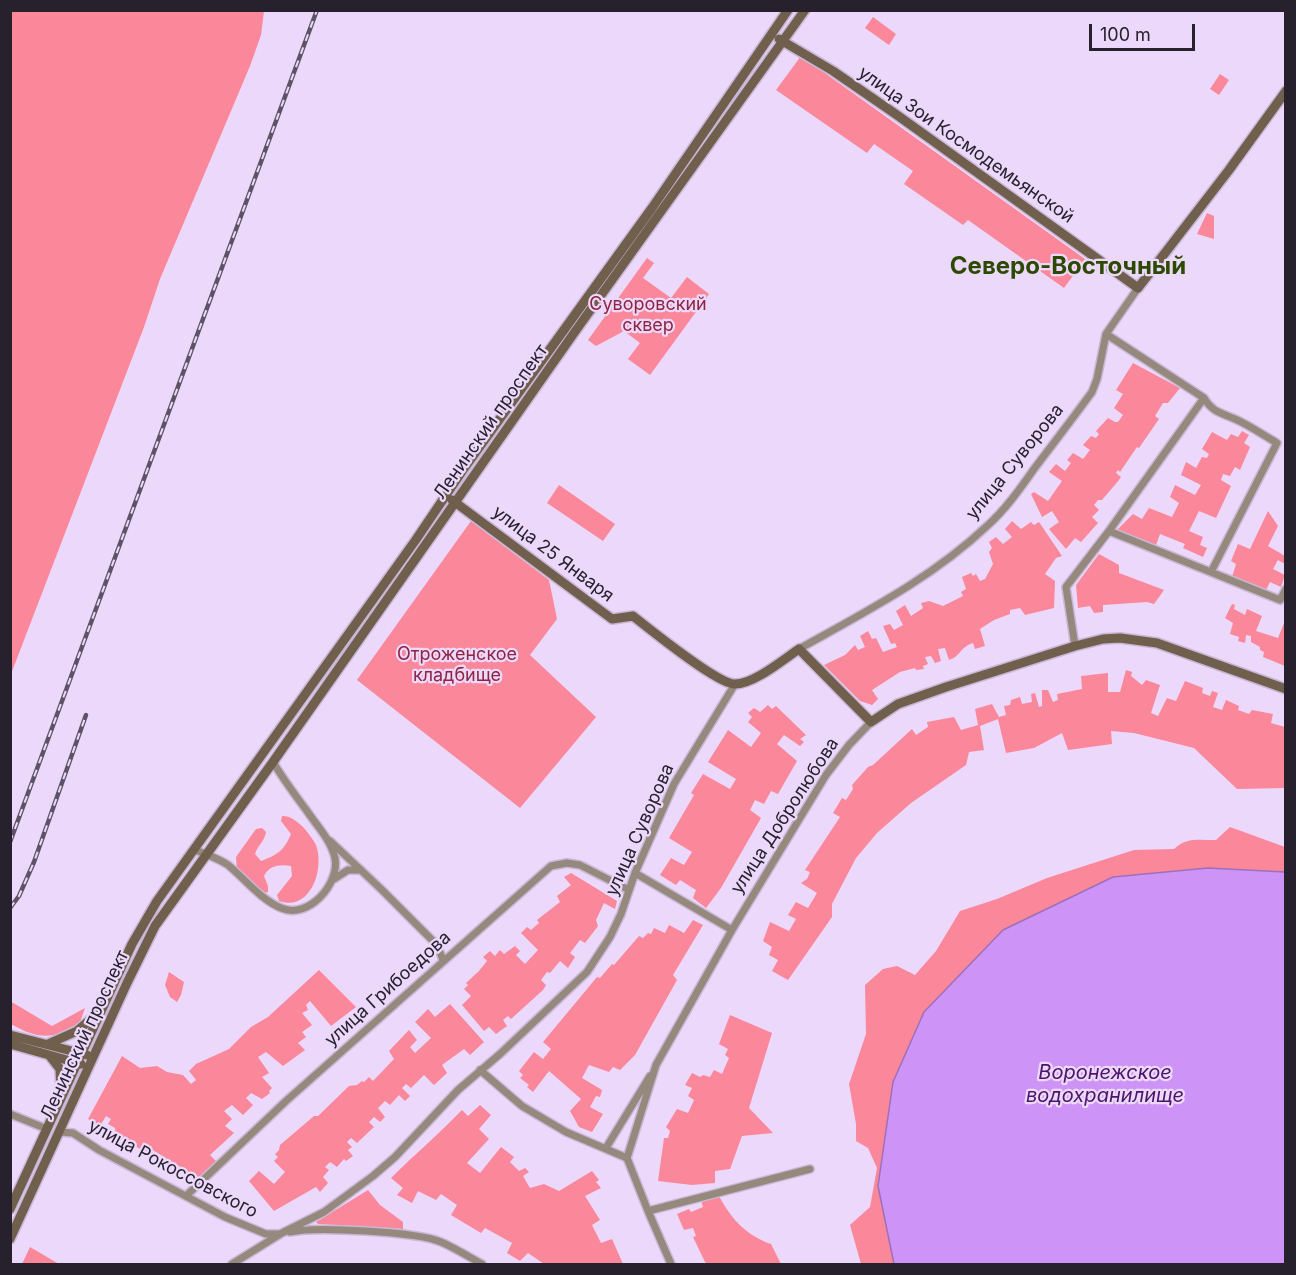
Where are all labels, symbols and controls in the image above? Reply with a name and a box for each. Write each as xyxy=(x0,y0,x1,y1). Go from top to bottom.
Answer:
scale bar xyxy=(1092,12,1198,50)
text: 100 m xyxy=(1100,24,1151,45)
street label: улица Зои Космодемьянской xyxy=(854,62,1078,228)
district label: Северо-Восточный xyxy=(950,253,1186,281)
park label: Суворовский сквер xyxy=(589,294,707,336)
street label: Ленинский проспект xyxy=(429,340,553,504)
street label: улица Суворова xyxy=(962,400,1068,524)
street label: улица 25 Января xyxy=(488,501,618,607)
park label: Отроженское кладбище xyxy=(397,644,517,686)
street label: улица Добролюбова xyxy=(727,734,843,898)
street label: улица Суворова xyxy=(601,761,679,899)
street label: улица Грибоедова xyxy=(321,927,455,1051)
street label: Ленинский проспект xyxy=(36,947,134,1123)
water label: Воронежское водохранилище xyxy=(1026,1061,1184,1108)
street label: улица Рокоссовского xyxy=(85,1115,261,1223)

